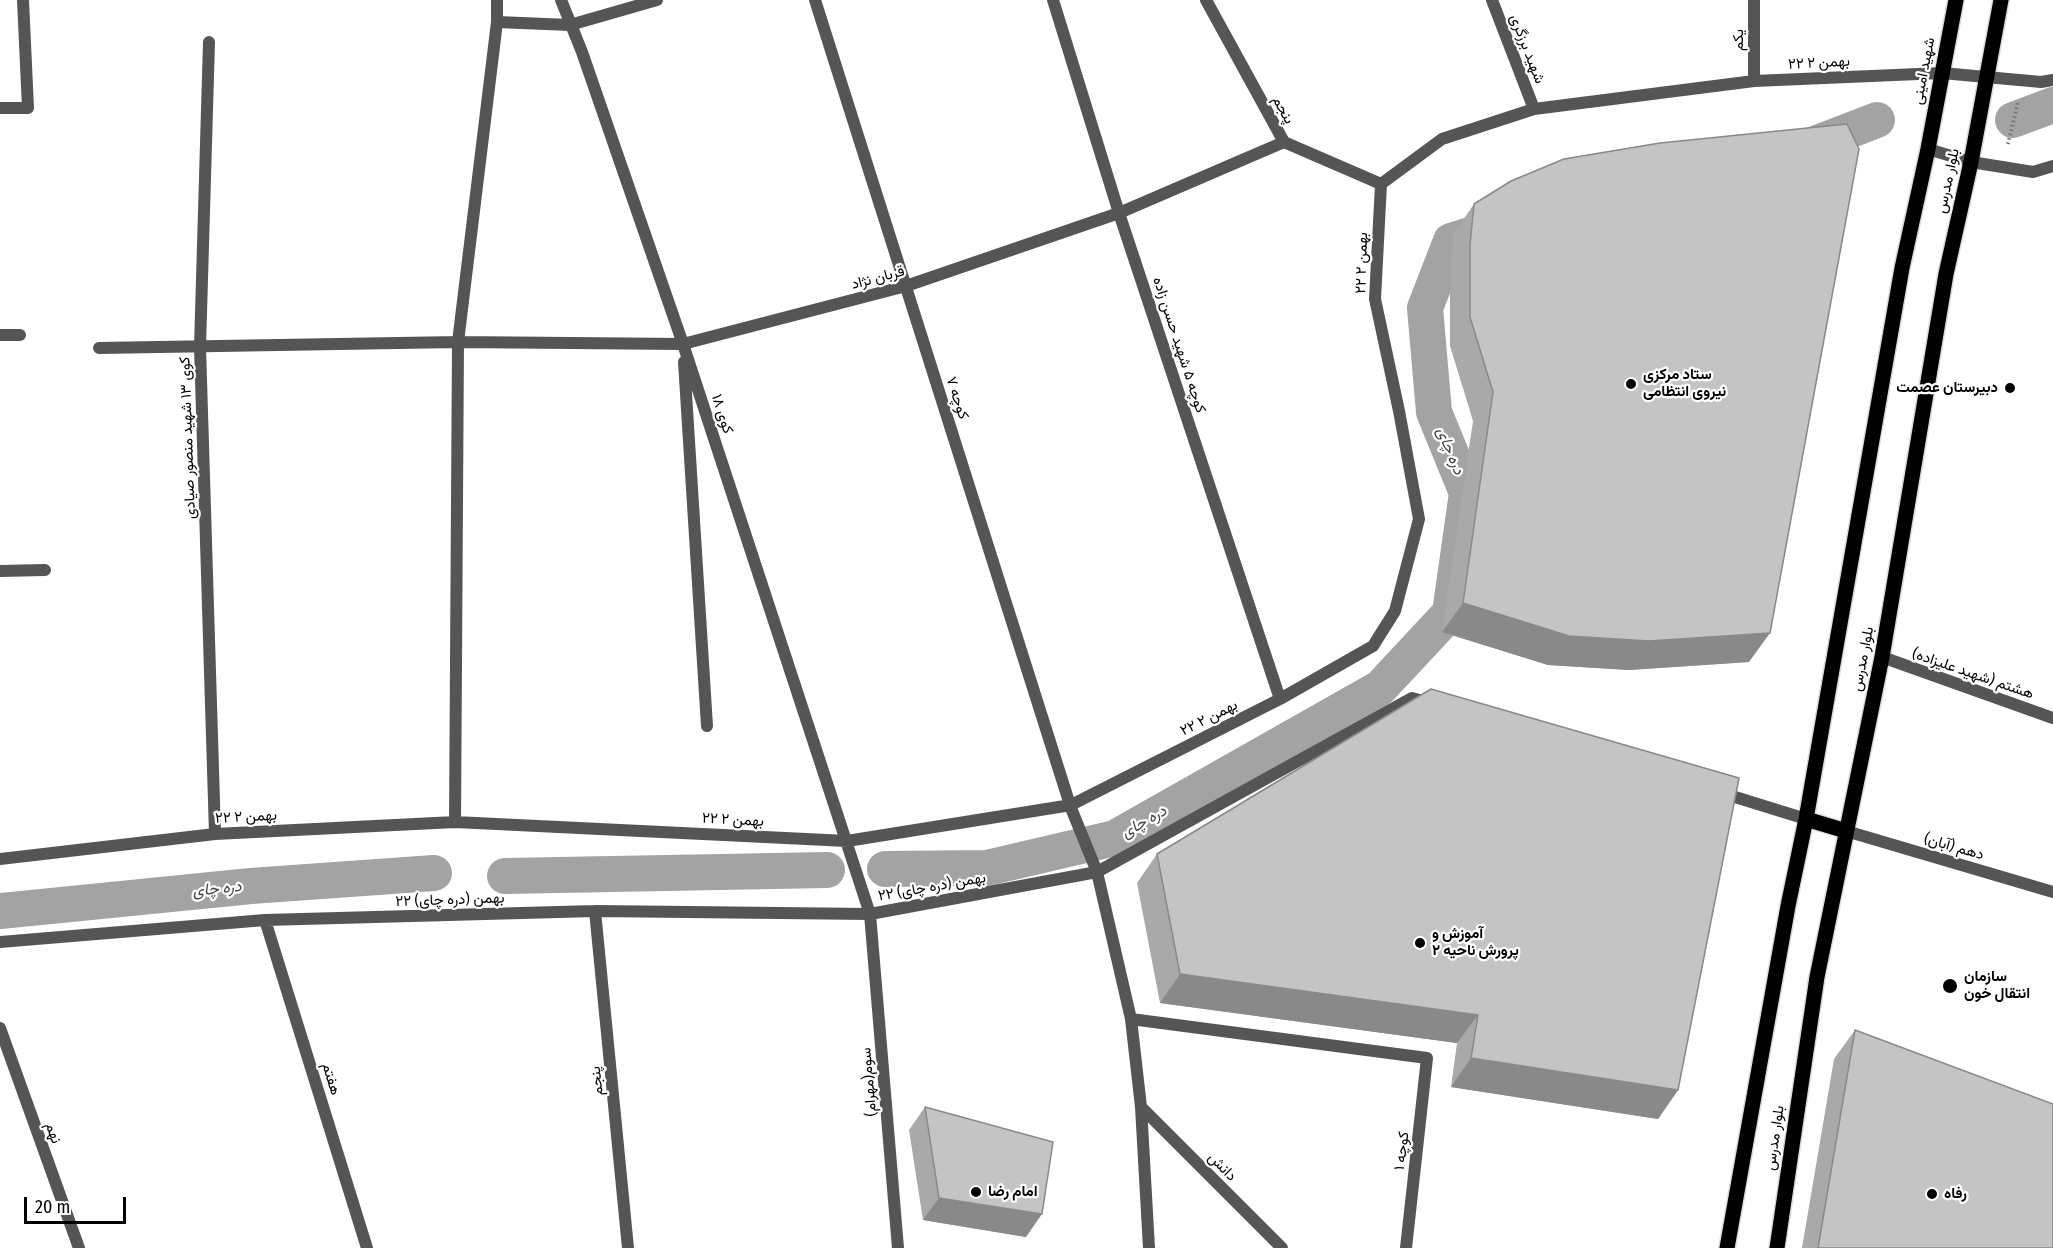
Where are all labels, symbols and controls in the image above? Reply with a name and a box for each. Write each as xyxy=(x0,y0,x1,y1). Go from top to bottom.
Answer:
street label: شهید برزگری xyxy=(1506,12,1548,86)
street label: یکم xyxy=(1730,29,1748,51)
street label: شهید امینی xyxy=(1909,36,1939,106)
street label: ۲۲ بهمن ۲ xyxy=(1788,52,1850,74)
street label: پنجم xyxy=(1268,93,1298,127)
street label: بلوار مدرس xyxy=(1932,147,1964,215)
street label: ۲۲ بهمن ۲ xyxy=(1352,232,1372,294)
street label: قربان نژاد xyxy=(849,262,907,294)
street label: کوچه ۵ شهید حسن زاده xyxy=(1148,275,1210,415)
street label: کوی ۱۳ شهید منصور صیادی xyxy=(176,357,200,519)
place label: ستاد مرکزی نیروی انتظامی xyxy=(1643,366,1726,401)
street label: کوچه ۷ xyxy=(942,375,972,421)
marker: ستاد مرکزی نیروی انتظامی xyxy=(1624,377,1638,391)
place label: دبیرستان عصمت xyxy=(1896,379,1998,397)
marker: دبیرستان عصمت xyxy=(2003,381,2017,395)
street label: کوی ۱۸ xyxy=(707,392,737,436)
water label: دره چای xyxy=(1432,425,1468,477)
street label: بلوار مدرس xyxy=(1848,625,1878,693)
street label: هشتم (شهید علیزاده) xyxy=(1910,645,2036,703)
street label: ۲۲ بهمن ۲ xyxy=(1177,696,1241,740)
water label: دره چای xyxy=(1118,801,1170,843)
street label: ۲۲ بهمن ۲ xyxy=(215,806,277,828)
street label: ۲۲ بهمن ۲ xyxy=(702,809,764,831)
street label: دهم (آبان) xyxy=(1922,830,1986,864)
street label: ۲۲ بهمن (دره چای) xyxy=(877,869,987,905)
water label: دره چای xyxy=(192,877,242,901)
street label: ۲۲ بهمن (دره چای) xyxy=(395,889,505,911)
place label: آموزش و پرورش ناحیه ۲ xyxy=(1432,925,1519,960)
marker: آموزش و پرورش ناحیه ۲ xyxy=(1413,936,1427,950)
place label: سازمان انتقال خون xyxy=(1964,968,2030,1003)
marker: سازمان انتقال خون xyxy=(1941,977,1959,995)
street label: سوم(مهرام) xyxy=(857,1047,881,1117)
street label: هفتم xyxy=(318,1061,344,1097)
street label: پنجم xyxy=(587,1065,607,1097)
street label: بلوار مدرس xyxy=(1762,1104,1788,1172)
street label: نهم xyxy=(41,1120,65,1146)
street label: کوچه ۱ xyxy=(1391,1131,1413,1171)
street label: دانش xyxy=(1204,1149,1240,1185)
place label: امام رضا xyxy=(988,1183,1038,1201)
scale bar xyxy=(27,1185,129,1223)
marker: امام رضا xyxy=(969,1185,983,1199)
place label: رفاه xyxy=(1944,1185,1967,1203)
marker: رفاه xyxy=(1925,1187,1939,1201)
text: 20 m xyxy=(35,1196,70,1218)

